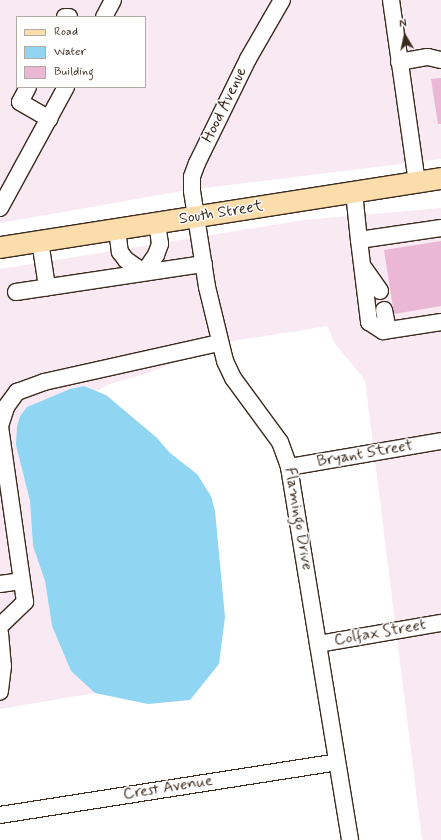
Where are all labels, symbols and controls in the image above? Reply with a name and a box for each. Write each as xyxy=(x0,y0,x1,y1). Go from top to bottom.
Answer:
legend xyxy=(16,16,146,88)
north arrow xyxy=(385,16,425,56)
text: N xyxy=(398,17,408,32)
text: Road xyxy=(54,24,78,40)
text: Water xyxy=(54,44,86,60)
street label: Hood Avenue xyxy=(198,62,252,148)
text: Building xyxy=(54,64,94,80)
street label: South Street xyxy=(178,197,264,229)
street label: Bryant Street xyxy=(316,436,414,472)
street label: Flamingo Drive xyxy=(280,467,316,571)
street label: Colfax Street xyxy=(331,615,429,651)
street label: Crest Avenue xyxy=(122,771,214,805)

